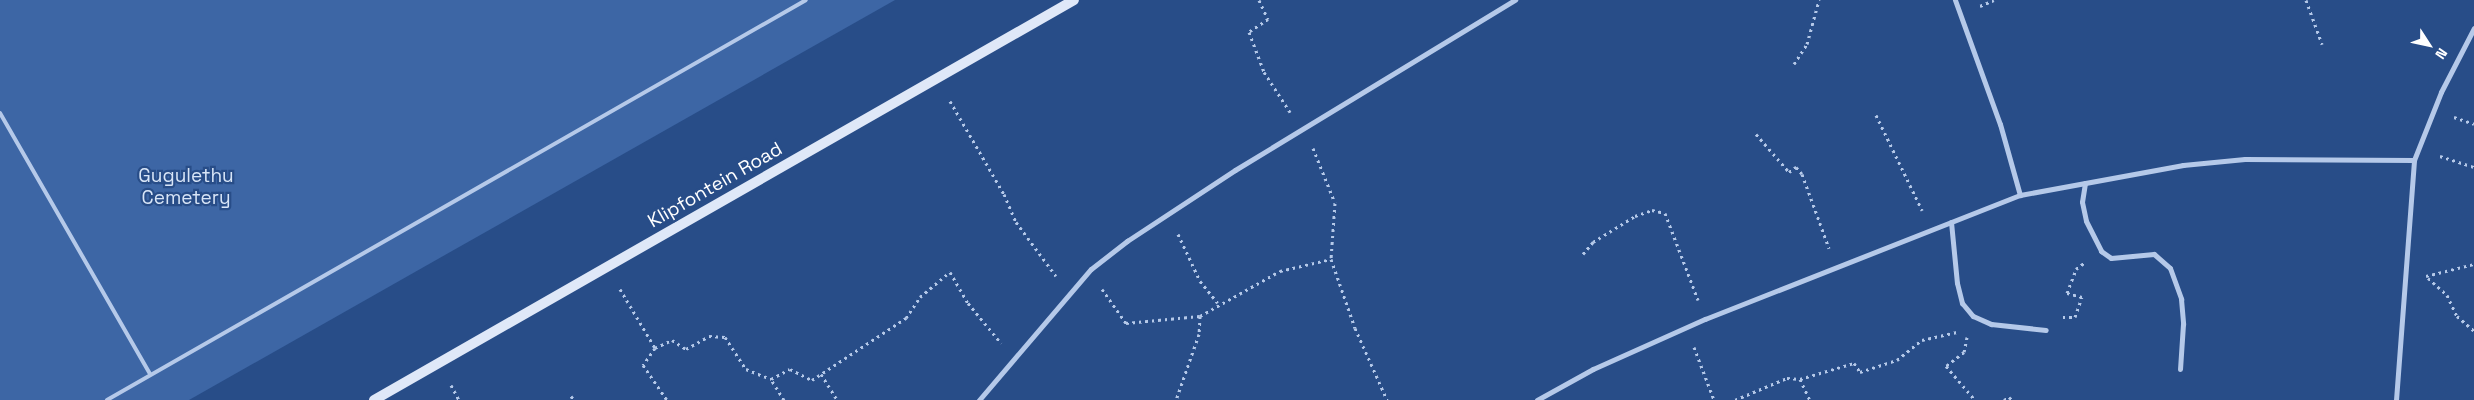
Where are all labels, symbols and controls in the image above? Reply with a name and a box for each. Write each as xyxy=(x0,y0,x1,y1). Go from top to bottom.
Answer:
north arrow xyxy=(2404,20,2454,70)
text: N xyxy=(2431,45,2451,63)
street label: Klipfontein Road xyxy=(644,137,786,233)
park label: Gugulethu Cemetery xyxy=(138,165,234,209)

